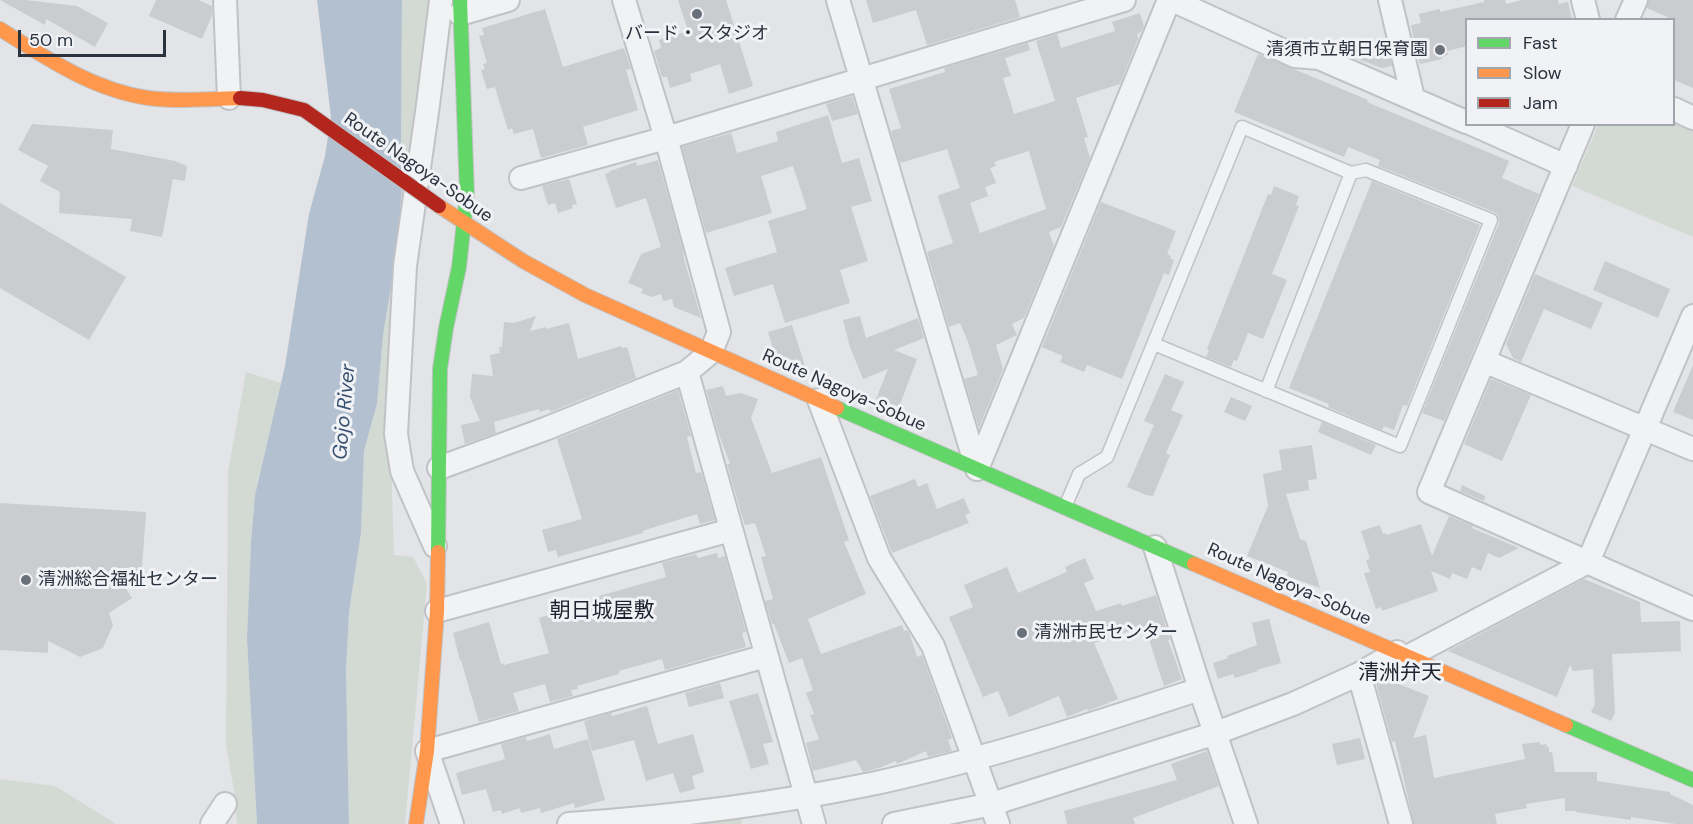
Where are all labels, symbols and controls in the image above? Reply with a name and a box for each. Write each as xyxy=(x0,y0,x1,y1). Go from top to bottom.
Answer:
marker: バード・スタジオ xyxy=(690,7,704,21)
scale bar xyxy=(21,18,170,56)
legend xyxy=(1465,18,1675,126)
place label: バード・スタジオ xyxy=(625,23,769,45)
text: 50 m xyxy=(29,28,73,52)
text: Fast xyxy=(1523,31,1558,55)
place label: 清須市立朝日保育園 xyxy=(1266,39,1428,61)
marker: 清須市立朝日保育園 xyxy=(1433,43,1447,57)
text: Slow xyxy=(1523,61,1562,85)
text: Jam xyxy=(1523,91,1558,115)
street label: Route Nagoya-Sobue xyxy=(339,108,497,228)
street label: Route Nagoya-Sobue xyxy=(759,345,929,437)
water label: Gojo River xyxy=(329,363,361,461)
street label: Route Nagoya-Sobue xyxy=(1204,539,1374,631)
place label: 清洲総合福祉センター xyxy=(38,569,218,591)
marker: 清洲総合福祉センター xyxy=(19,573,33,587)
district label: 朝日城屋敷 xyxy=(550,598,654,624)
place label: 清洲市民センター xyxy=(1034,622,1178,644)
marker: 清洲市民センター xyxy=(1015,626,1029,640)
district label: 清洲弁天 xyxy=(1358,660,1442,686)

